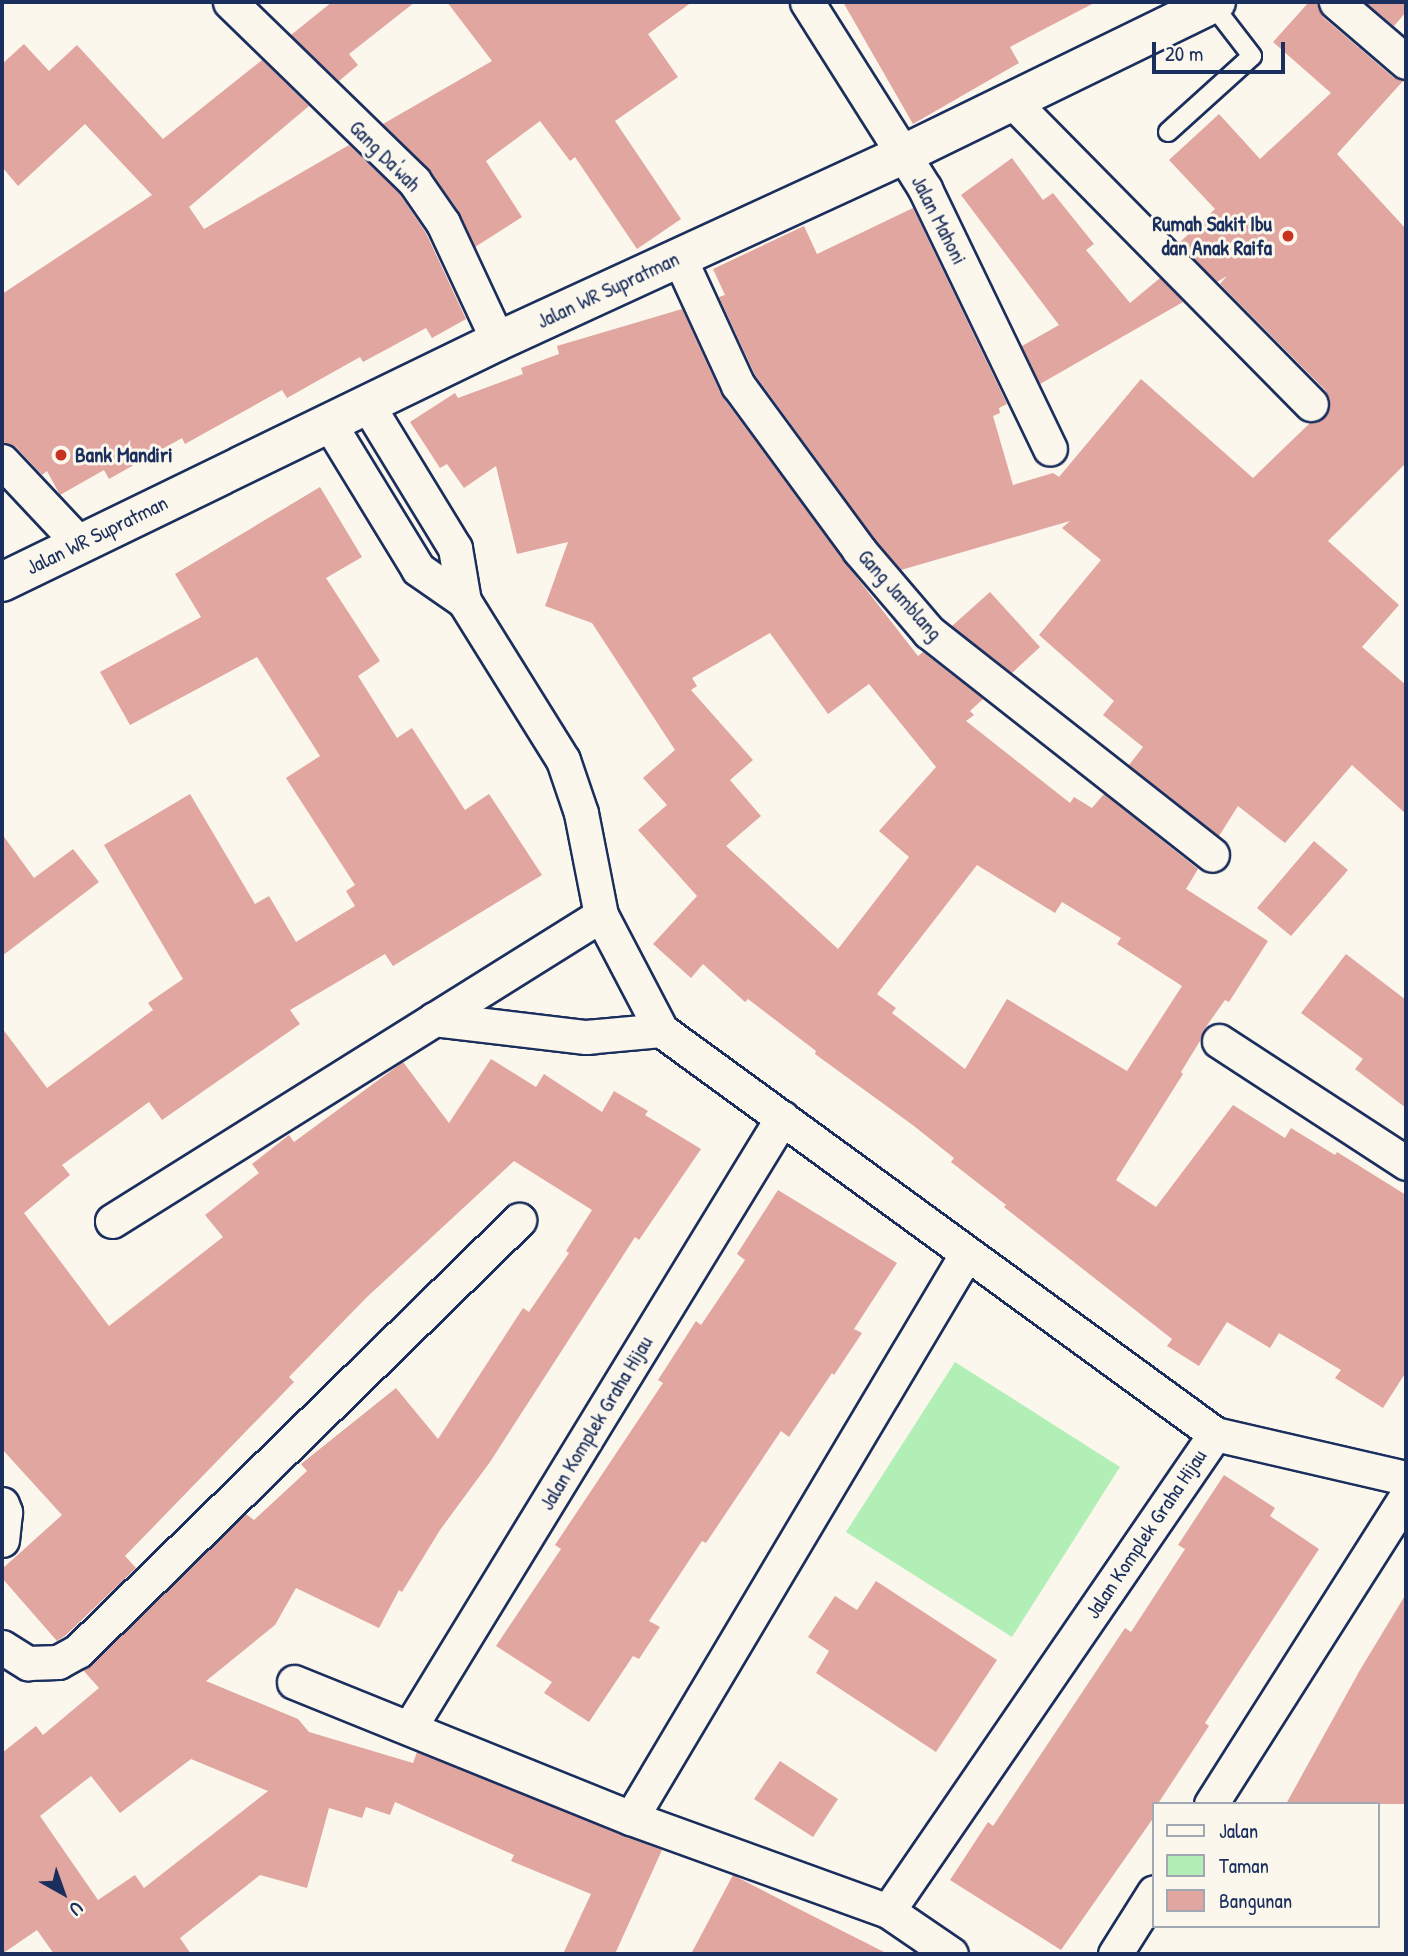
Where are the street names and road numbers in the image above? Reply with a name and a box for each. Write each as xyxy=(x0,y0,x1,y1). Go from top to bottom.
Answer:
street label: Gang Da'wah xyxy=(344,115,426,197)
street label: Jalan Mahoni xyxy=(906,171,972,269)
street label: Jalan WR Supratman xyxy=(533,246,683,334)
street label: Jalan WR Supratman xyxy=(22,490,172,580)
street label: Gang Jamblang xyxy=(853,544,947,646)
street label: Jalan Komplek Graha Hijau xyxy=(534,1331,658,1515)
street label: Jalan Komplek Graha Hijau xyxy=(1080,1445,1212,1623)

